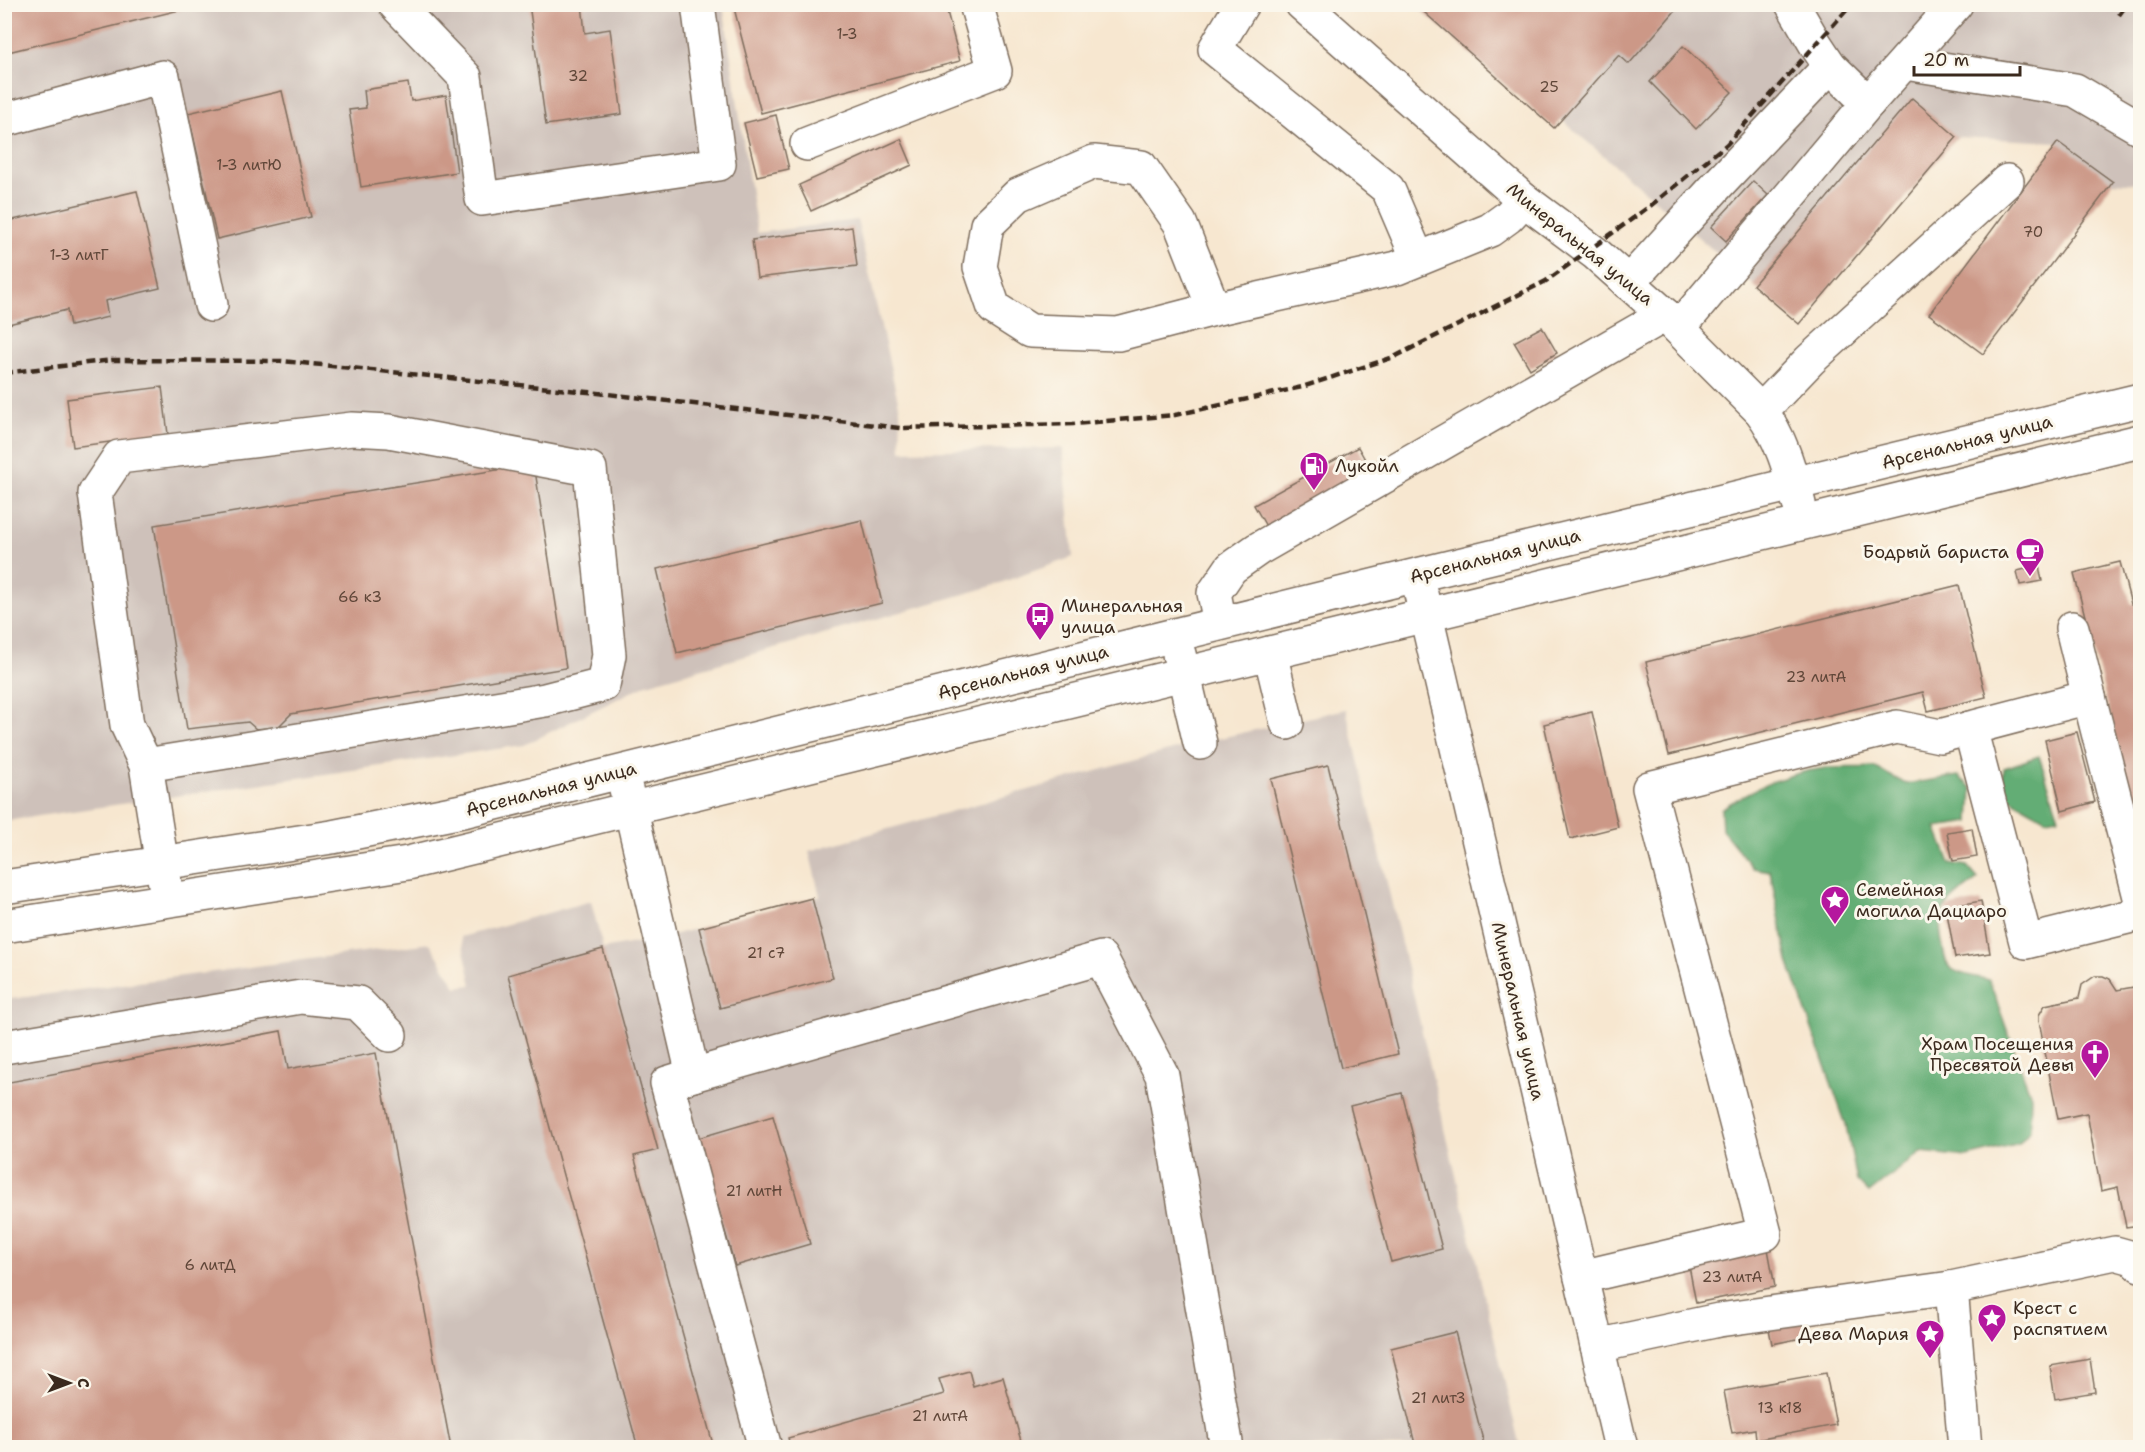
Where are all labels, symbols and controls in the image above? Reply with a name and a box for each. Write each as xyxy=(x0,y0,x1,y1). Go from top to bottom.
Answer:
house number: 1-3 xyxy=(836,24,858,44)
scale bar xyxy=(1914,39,2020,77)
text: 20 m xyxy=(1923,48,1969,72)
house number: 32 xyxy=(568,66,588,86)
house number: 25 xyxy=(1539,77,1559,97)
house number: 1-3 литЮ xyxy=(216,155,282,175)
street label: Минеральная улица xyxy=(1502,177,1658,311)
house number: 70 xyxy=(2023,222,2043,242)
house number: 1-3 литГ xyxy=(49,245,109,265)
street label: Арсенальная улица xyxy=(1879,409,2055,475)
fuel station icon: Лукойл xyxy=(1298,450,1330,492)
place label: Лукойл xyxy=(1335,454,1399,478)
street label: Арсенальная улица xyxy=(1407,523,1583,589)
cafe icon: Бодрый бариста xyxy=(2014,536,2046,578)
place label: Бодрый бариста xyxy=(1863,540,2009,564)
house number: 66 к3 xyxy=(338,587,382,607)
place label: Минеральная улица xyxy=(1061,594,1183,639)
bus stop icon: Минеральная улица xyxy=(1024,600,1056,642)
street label: Арсенальная улица xyxy=(935,639,1111,705)
house number: 23 литА xyxy=(1786,667,1846,687)
street label: Арсенальная улица xyxy=(463,756,639,822)
place label: Семейная могила Дациаро xyxy=(1856,878,2007,923)
place icon: Семейная могила Дациаро xyxy=(1819,884,1851,926)
street label: Минеральная улица xyxy=(1486,919,1550,1103)
house number: 21 с7 xyxy=(747,943,785,963)
place label: Храм Посещения Пресвятой Девы xyxy=(1921,1032,2074,1077)
church icon: Храм Посещения Пресвятой Девы xyxy=(2079,1038,2111,1080)
house number: 21 литН xyxy=(726,1181,783,1201)
house number: 6 литД xyxy=(184,1255,236,1275)
house number: 23 литА xyxy=(1702,1267,1762,1287)
place label: Крест с распятием xyxy=(2013,1296,2107,1341)
place icon: Крест с распятием xyxy=(1976,1302,2008,1344)
place icon: Дева Мария xyxy=(1914,1318,1946,1360)
place label: Дева Мария xyxy=(1798,1322,1909,1346)
north arrow xyxy=(39,1353,99,1413)
text: С xyxy=(73,1378,94,1388)
house number: 21 литЗ xyxy=(1411,1388,1465,1408)
house number: 13 к18 xyxy=(1758,1398,1802,1418)
house number: 21 литА xyxy=(912,1406,968,1426)

